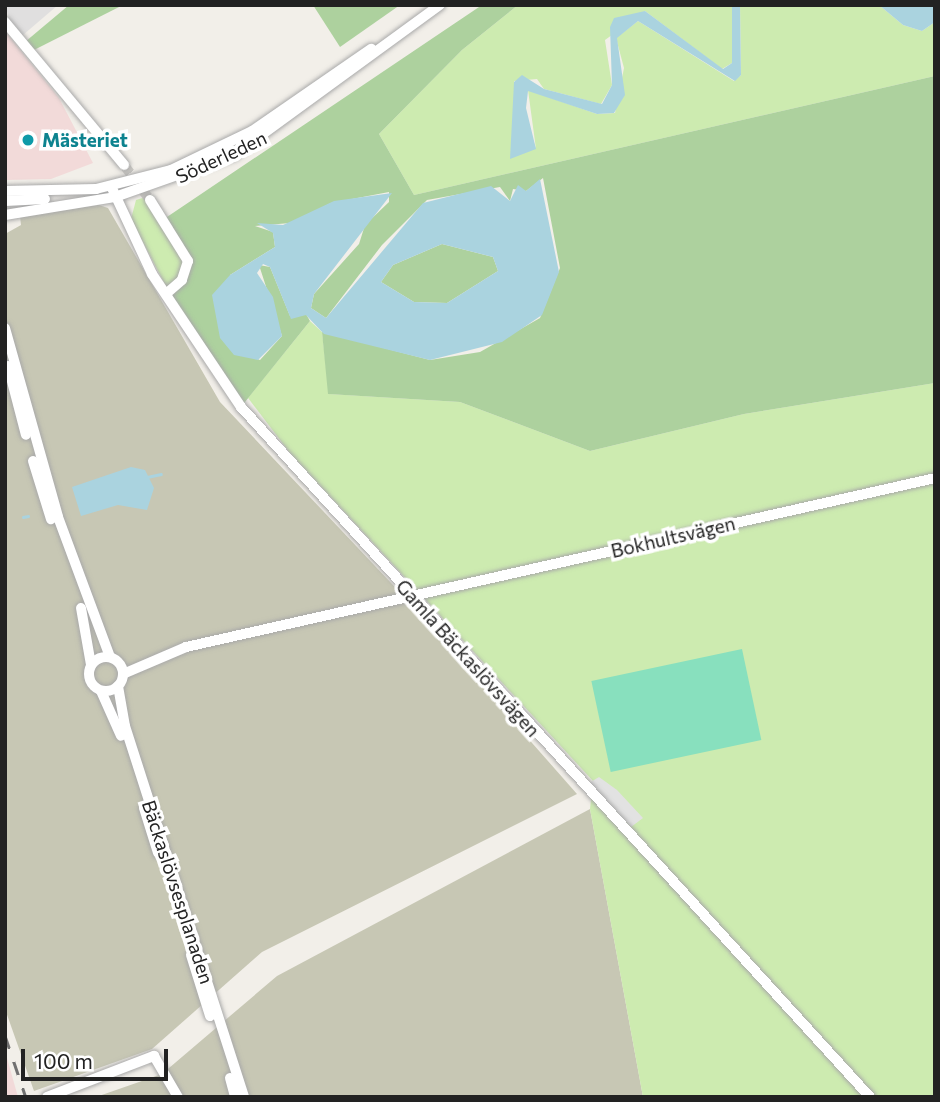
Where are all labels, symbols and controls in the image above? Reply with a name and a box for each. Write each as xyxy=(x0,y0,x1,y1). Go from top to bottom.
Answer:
street label: Söderleden xyxy=(172,126,270,188)
place label: Mästeriet xyxy=(42,129,128,151)
marker: Mästeriet xyxy=(20,132,36,148)
street label: Bokhultsvägen xyxy=(609,512,737,562)
street label: Gamla Bäckaslövsvägen xyxy=(391,575,545,741)
street label: Bäckaslövsesplanaden xyxy=(138,797,218,987)
scale bar xyxy=(24,1036,172,1080)
text: 100 m xyxy=(34,1048,93,1073)

